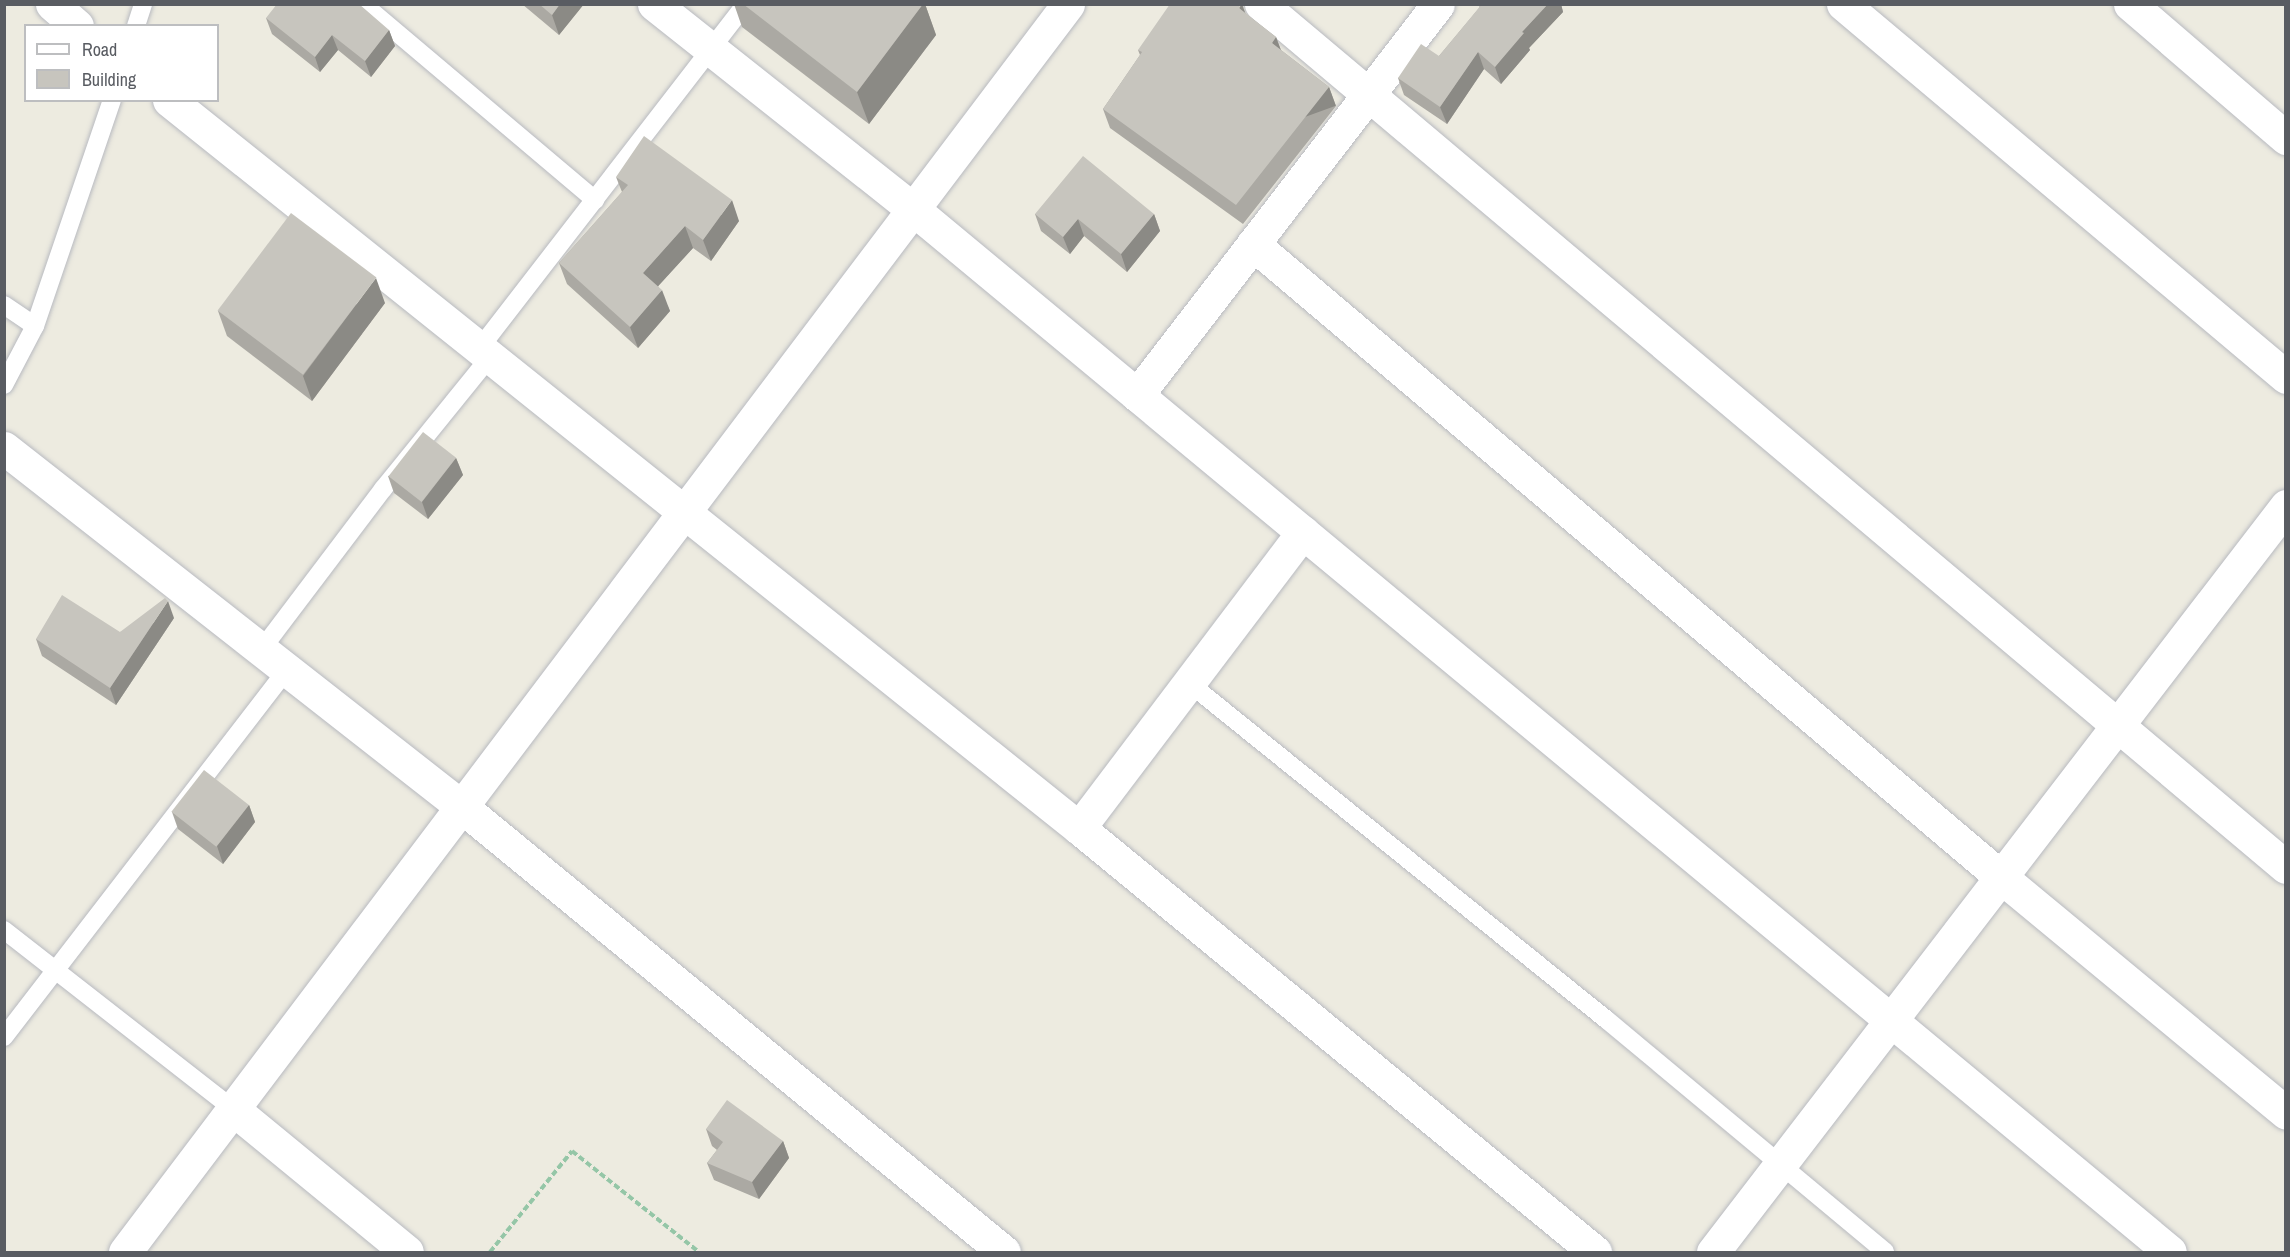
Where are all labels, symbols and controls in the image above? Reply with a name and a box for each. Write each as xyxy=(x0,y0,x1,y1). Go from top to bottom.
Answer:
legend xyxy=(24,24,219,102)
text: Road xyxy=(82,37,117,62)
text: Building xyxy=(82,67,136,92)

